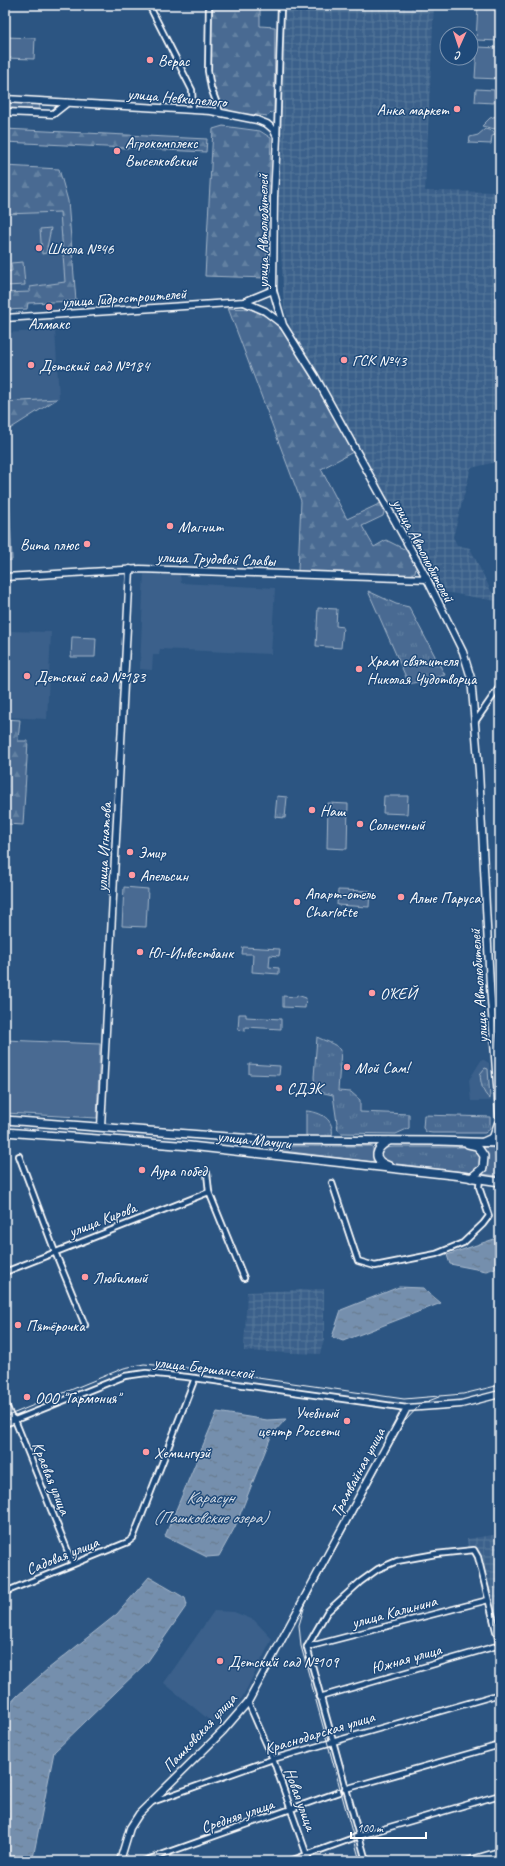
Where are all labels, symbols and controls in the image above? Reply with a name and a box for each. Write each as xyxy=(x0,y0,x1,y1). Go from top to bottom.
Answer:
north arrow xyxy=(439,26,479,66)
text: С xyxy=(454,49,462,63)
place label: Верас xyxy=(158,51,191,71)
marker: Верас xyxy=(145,55,155,65)
street label: улица Невкипелого xyxy=(125,84,230,112)
place label: Анка маркет xyxy=(377,100,450,120)
marker: Анка маркет xyxy=(452,104,462,114)
place label: Агрокомплекс Выселковский xyxy=(125,133,199,171)
marker: Агрокомплекс Выселковский xyxy=(112,146,122,156)
street label: улица Автолюбителей xyxy=(253,172,273,289)
place label: Школа №46 xyxy=(47,239,115,259)
marker: Школа №46 xyxy=(34,243,44,253)
street label: улица Гидростроителей xyxy=(60,284,188,312)
marker: Алмакс xyxy=(44,302,54,312)
place label: Алмакс xyxy=(28,314,71,334)
place label: ГСК №43 xyxy=(352,351,408,371)
marker: ГСК №43 xyxy=(339,355,349,365)
place label: Детский сад №184 xyxy=(39,356,151,376)
marker: Детский сад №184 xyxy=(26,360,36,370)
street label: улица Автолюбителей xyxy=(387,494,459,607)
place label: Магнит xyxy=(178,517,225,537)
marker: Магнит xyxy=(165,521,175,531)
place label: Вита плюс xyxy=(20,535,80,555)
marker: Вита плюс xyxy=(82,539,92,549)
street label: улица Трудовой Славы xyxy=(155,547,277,571)
place label: Храм святителя Николая Чудотворца xyxy=(367,651,478,689)
marker: Храм святителя Николая Чудотворца xyxy=(354,664,364,674)
place label: Детский сад №183 xyxy=(35,667,147,687)
marker: Детский сад №183 xyxy=(22,671,32,681)
street label: улица Игнатова xyxy=(92,800,116,893)
place label: Наш xyxy=(320,801,346,821)
marker: Наш xyxy=(307,805,317,815)
place label: Солнечный xyxy=(368,815,426,835)
marker: Солнечный xyxy=(355,819,365,829)
place label: Эмир xyxy=(138,843,167,863)
marker: Эмир xyxy=(125,847,135,857)
place label: Апельсин xyxy=(140,866,190,886)
marker: Апельсин xyxy=(127,870,137,880)
place label: Апарт-отель Charlotte xyxy=(305,884,376,922)
place label: Алые Паруса xyxy=(409,888,481,908)
marker: Алые Паруса xyxy=(396,892,406,902)
marker: Апарт-отель Charlotte xyxy=(292,897,302,907)
street label: улица Автолюбителей xyxy=(465,927,493,1045)
place label: Юг-Инвестбанк xyxy=(148,943,235,963)
marker: Юг-Инвестбанк xyxy=(135,947,145,957)
place label: О’КЕЙ xyxy=(380,984,420,1004)
marker: О’КЕЙ xyxy=(367,988,377,998)
place label: Мой Сам! xyxy=(355,1058,413,1078)
marker: Мой Сам! xyxy=(342,1062,352,1072)
place label: СДЭК xyxy=(287,1079,325,1099)
marker: СДЭК xyxy=(274,1083,284,1093)
street label: улица Мачуги xyxy=(215,1126,293,1154)
place label: Аура побед xyxy=(150,1161,208,1181)
marker: Аура побед xyxy=(137,1165,147,1175)
street label: улица Кирова xyxy=(65,1197,140,1242)
place label: Любимый xyxy=(93,1268,149,1288)
marker: Любимый xyxy=(80,1272,90,1282)
place label: Пятёрочка xyxy=(26,1316,86,1336)
marker: Пятёрочка xyxy=(13,1320,23,1330)
street label: улица Бершанской xyxy=(152,1352,256,1384)
place label: ООО "Гармония" xyxy=(35,1388,123,1408)
marker: ООО "Гармония" xyxy=(22,1392,32,1402)
place label: Учебный центр Россети xyxy=(258,1403,340,1441)
marker: Учебный центр Россети xyxy=(342,1416,352,1426)
street label: Трамвайная улица xyxy=(326,1423,390,1520)
street label: Краевая улица xyxy=(27,1439,75,1519)
place label: Хемингуэй xyxy=(154,1443,212,1463)
marker: Хемингуэй xyxy=(141,1447,151,1457)
water label: Карасун (Пашковские озера) xyxy=(153,1487,271,1528)
street label: Садовая улица xyxy=(23,1532,103,1580)
street label: улица Калинина xyxy=(349,1591,440,1633)
street label: Южная улица xyxy=(369,1639,445,1678)
place label: Детский сад №109 xyxy=(228,1652,340,1672)
marker: Детский сад №109 xyxy=(215,1656,225,1666)
street label: Пашковская улица xyxy=(158,1689,242,1776)
street label: Краснодарская улица xyxy=(262,1706,378,1759)
street label: Новая улица xyxy=(279,1765,321,1835)
street label: Средняя улица xyxy=(198,1794,278,1838)
scale bar xyxy=(351,1814,426,1840)
text: 100 m xyxy=(357,1820,384,1836)

